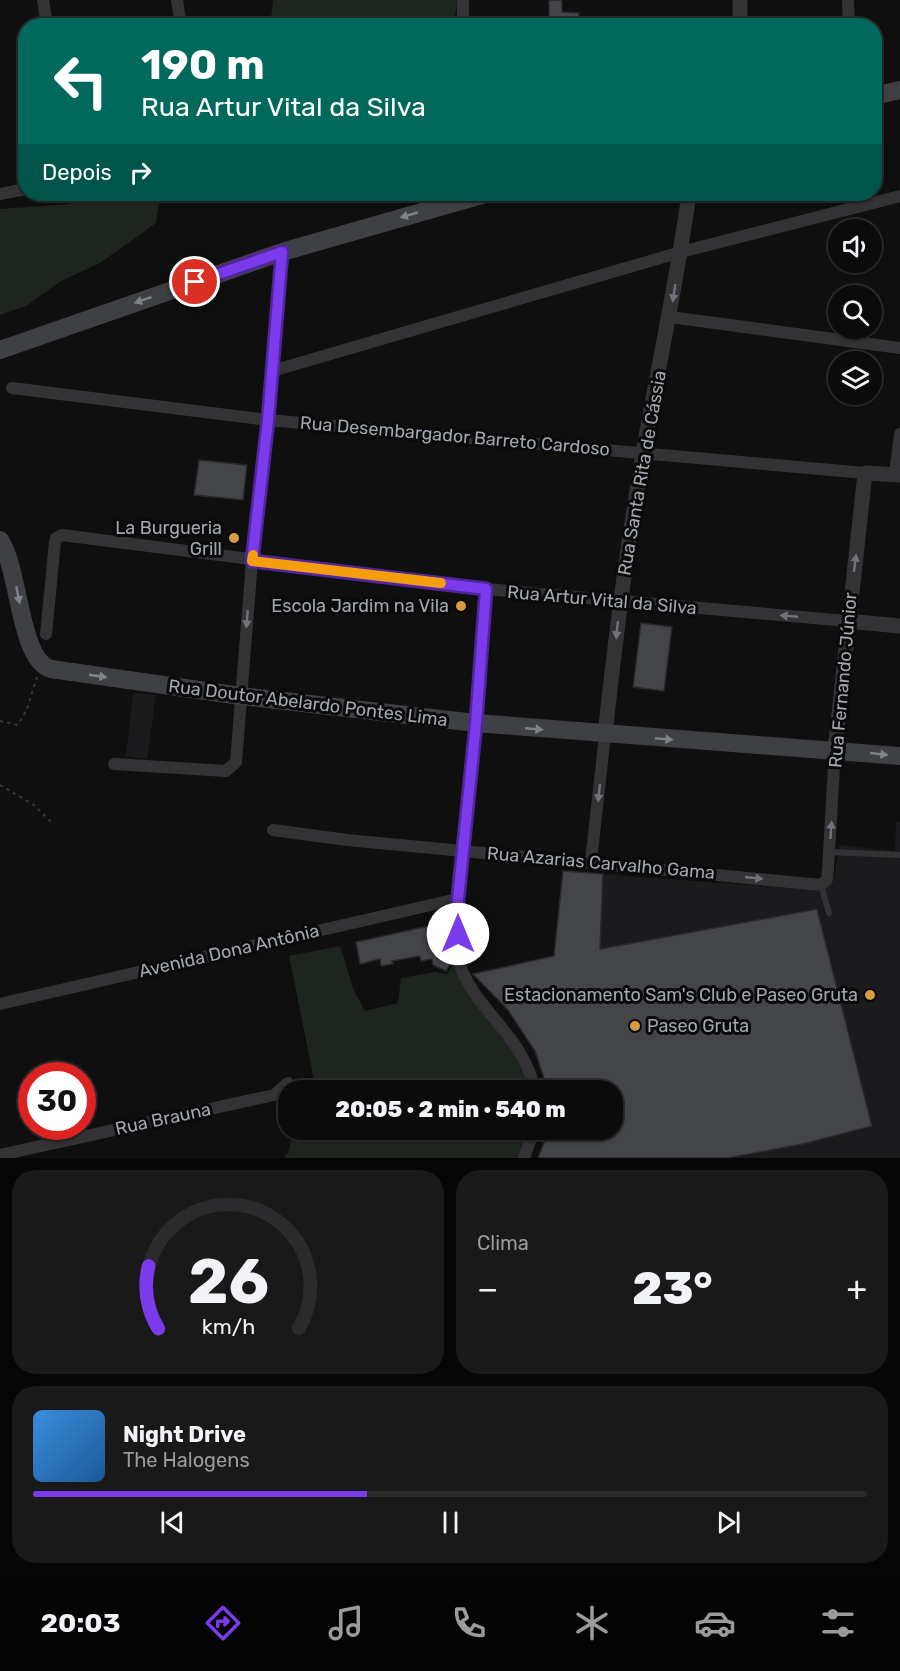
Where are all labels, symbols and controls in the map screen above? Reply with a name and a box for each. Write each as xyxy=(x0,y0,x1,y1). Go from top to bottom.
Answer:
text: 190 m xyxy=(141,40,265,90)
icon: left xyxy=(42,42,120,120)
text: Rua Artur Vital da Silva xyxy=(141,91,426,123)
icon: right xyxy=(124,156,157,189)
text: Depois xyxy=(42,159,112,186)
one-way arrow xyxy=(400,211,418,220)
map controls xyxy=(828,219,882,405)
button: sound xyxy=(828,219,882,273)
pin xyxy=(169,256,220,307)
icon: arrive xyxy=(178,265,211,298)
one-way arrow xyxy=(669,284,678,303)
button: search xyxy=(828,285,882,339)
one-way arrow xyxy=(134,296,152,306)
button: layers xyxy=(828,351,882,405)
street label: Rua Santa Rita de Cássia xyxy=(613,369,671,577)
street label: Rua Desembargador Barreto Cardoso xyxy=(299,411,611,461)
place label: La Burgueria Grill xyxy=(115,517,222,560)
marker: La Burgueria Grill xyxy=(227,531,241,545)
one-way arrow xyxy=(851,554,860,573)
street label: Rua Artur Vital da Silva xyxy=(506,581,698,619)
one-way arrow xyxy=(14,586,23,605)
street label: Rua Fernando Júnior xyxy=(824,591,862,769)
place label: Escola Jardim na Vila xyxy=(271,595,449,617)
marker: Escola Jardim na Vila xyxy=(454,599,468,613)
one-way arrow xyxy=(242,610,252,629)
one-way arrow xyxy=(780,612,799,621)
one-way arrow xyxy=(612,620,621,639)
one-way arrow xyxy=(88,671,107,680)
street label: Rua Doutor Abelardo Pontes Lima xyxy=(167,675,449,731)
one-way arrow xyxy=(525,724,544,733)
one-way arrow xyxy=(654,734,673,743)
one-way arrow xyxy=(870,749,889,759)
one-way arrow xyxy=(594,783,604,802)
one-way arrow xyxy=(826,820,835,839)
street label: Rua Azarias Carvalho Gama xyxy=(486,842,716,884)
one-way arrow xyxy=(744,873,763,883)
position arrow xyxy=(426,902,490,966)
street label: Avenida Dona Antônia xyxy=(137,920,321,982)
place label: Estacionamento Sam's Club e Paseo Gruta xyxy=(504,984,858,1006)
marker: Estacionamento Sam's Club e Paseo Gruta xyxy=(863,988,877,1002)
place label: Paseo Gruta xyxy=(647,1015,749,1037)
marker: Paseo Gruta xyxy=(628,1019,642,1033)
speed limit sign: 30 xyxy=(18,1062,96,1140)
text: 20:05 · 2 min · 540 m xyxy=(335,1096,566,1123)
street label: Rua Brauna xyxy=(113,1098,213,1140)
text: Clima xyxy=(477,1231,529,1255)
text: 26 xyxy=(187,1245,269,1319)
text: 23° xyxy=(632,1262,713,1315)
text: − xyxy=(477,1269,498,1308)
text: + xyxy=(846,1269,867,1308)
text: km/h xyxy=(201,1314,255,1339)
text: Night Drive xyxy=(123,1421,246,1448)
text: The Halogens xyxy=(123,1448,250,1472)
icon: previous xyxy=(156,1506,189,1539)
icon: pause xyxy=(434,1506,467,1539)
icon: next xyxy=(712,1506,745,1539)
icon: directions xyxy=(202,1602,244,1644)
icon: music xyxy=(325,1602,367,1644)
icon: phone xyxy=(448,1602,490,1644)
icon: climate xyxy=(571,1602,613,1644)
icon: car xyxy=(694,1602,736,1644)
icon: filters xyxy=(817,1602,859,1644)
text: 20:03 xyxy=(41,1607,121,1639)

